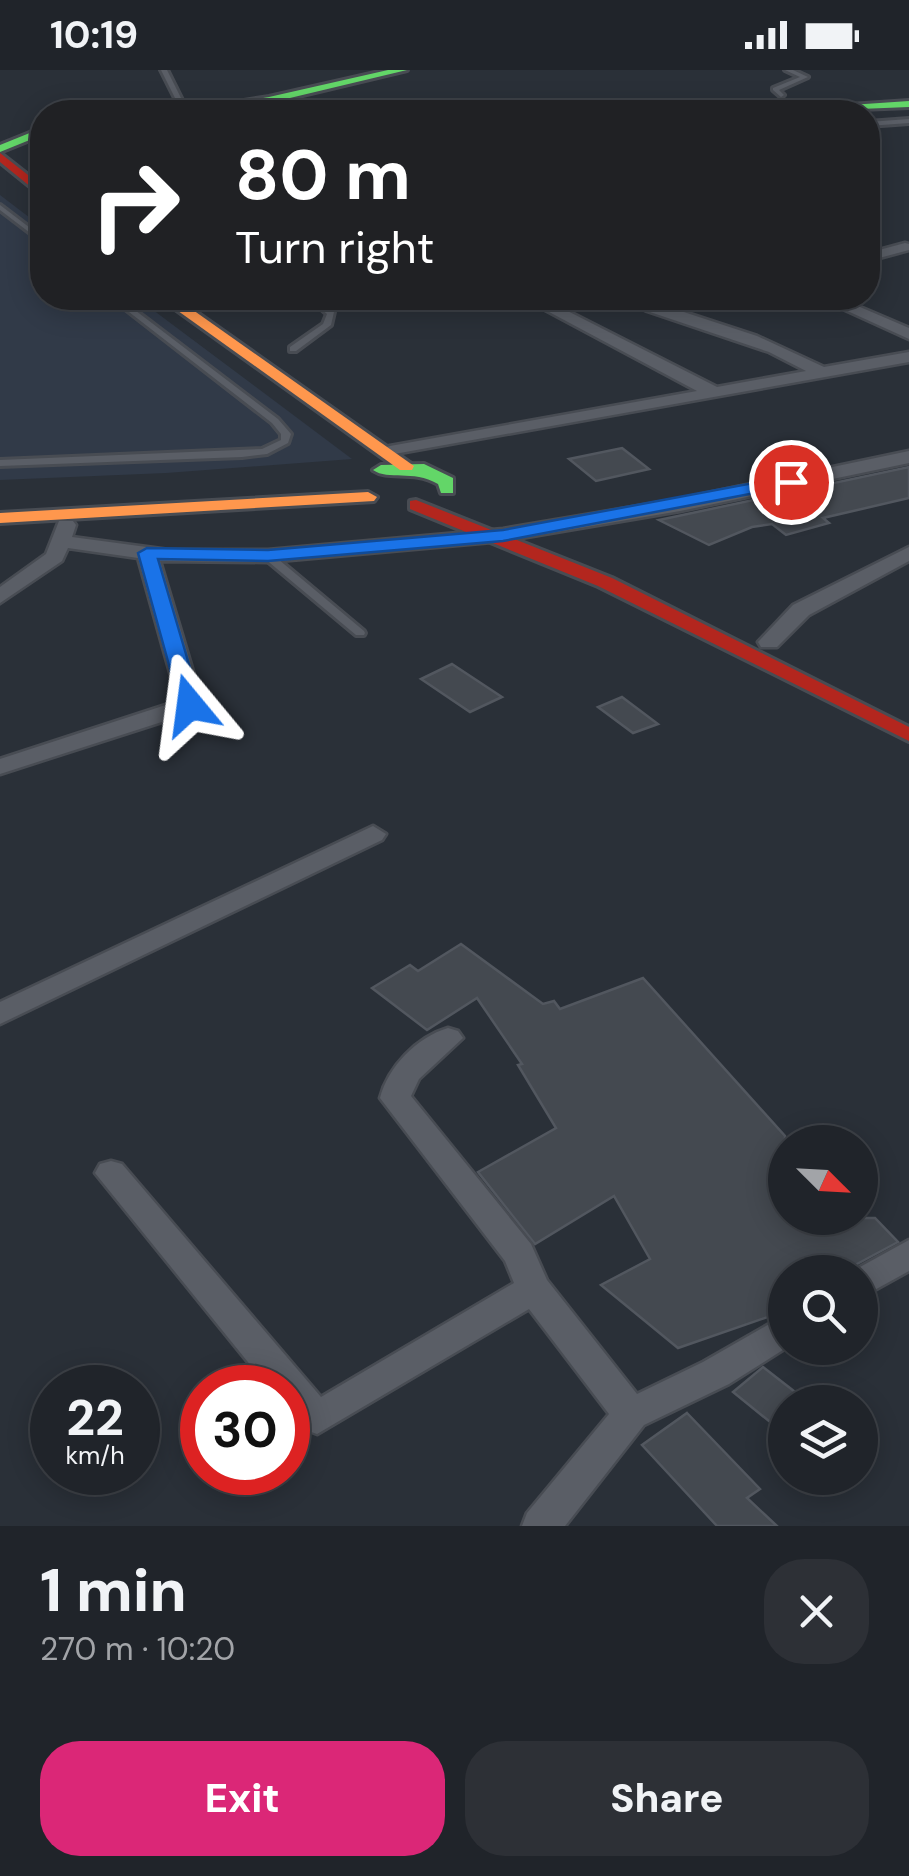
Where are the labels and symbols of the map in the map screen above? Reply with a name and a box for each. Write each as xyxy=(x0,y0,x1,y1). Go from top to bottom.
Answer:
pin xyxy=(749,440,834,525)
position arrow xyxy=(138,653,242,757)
north arrow xyxy=(768,1125,878,1235)
speed limit sign: 30 xyxy=(180,1365,310,1495)

